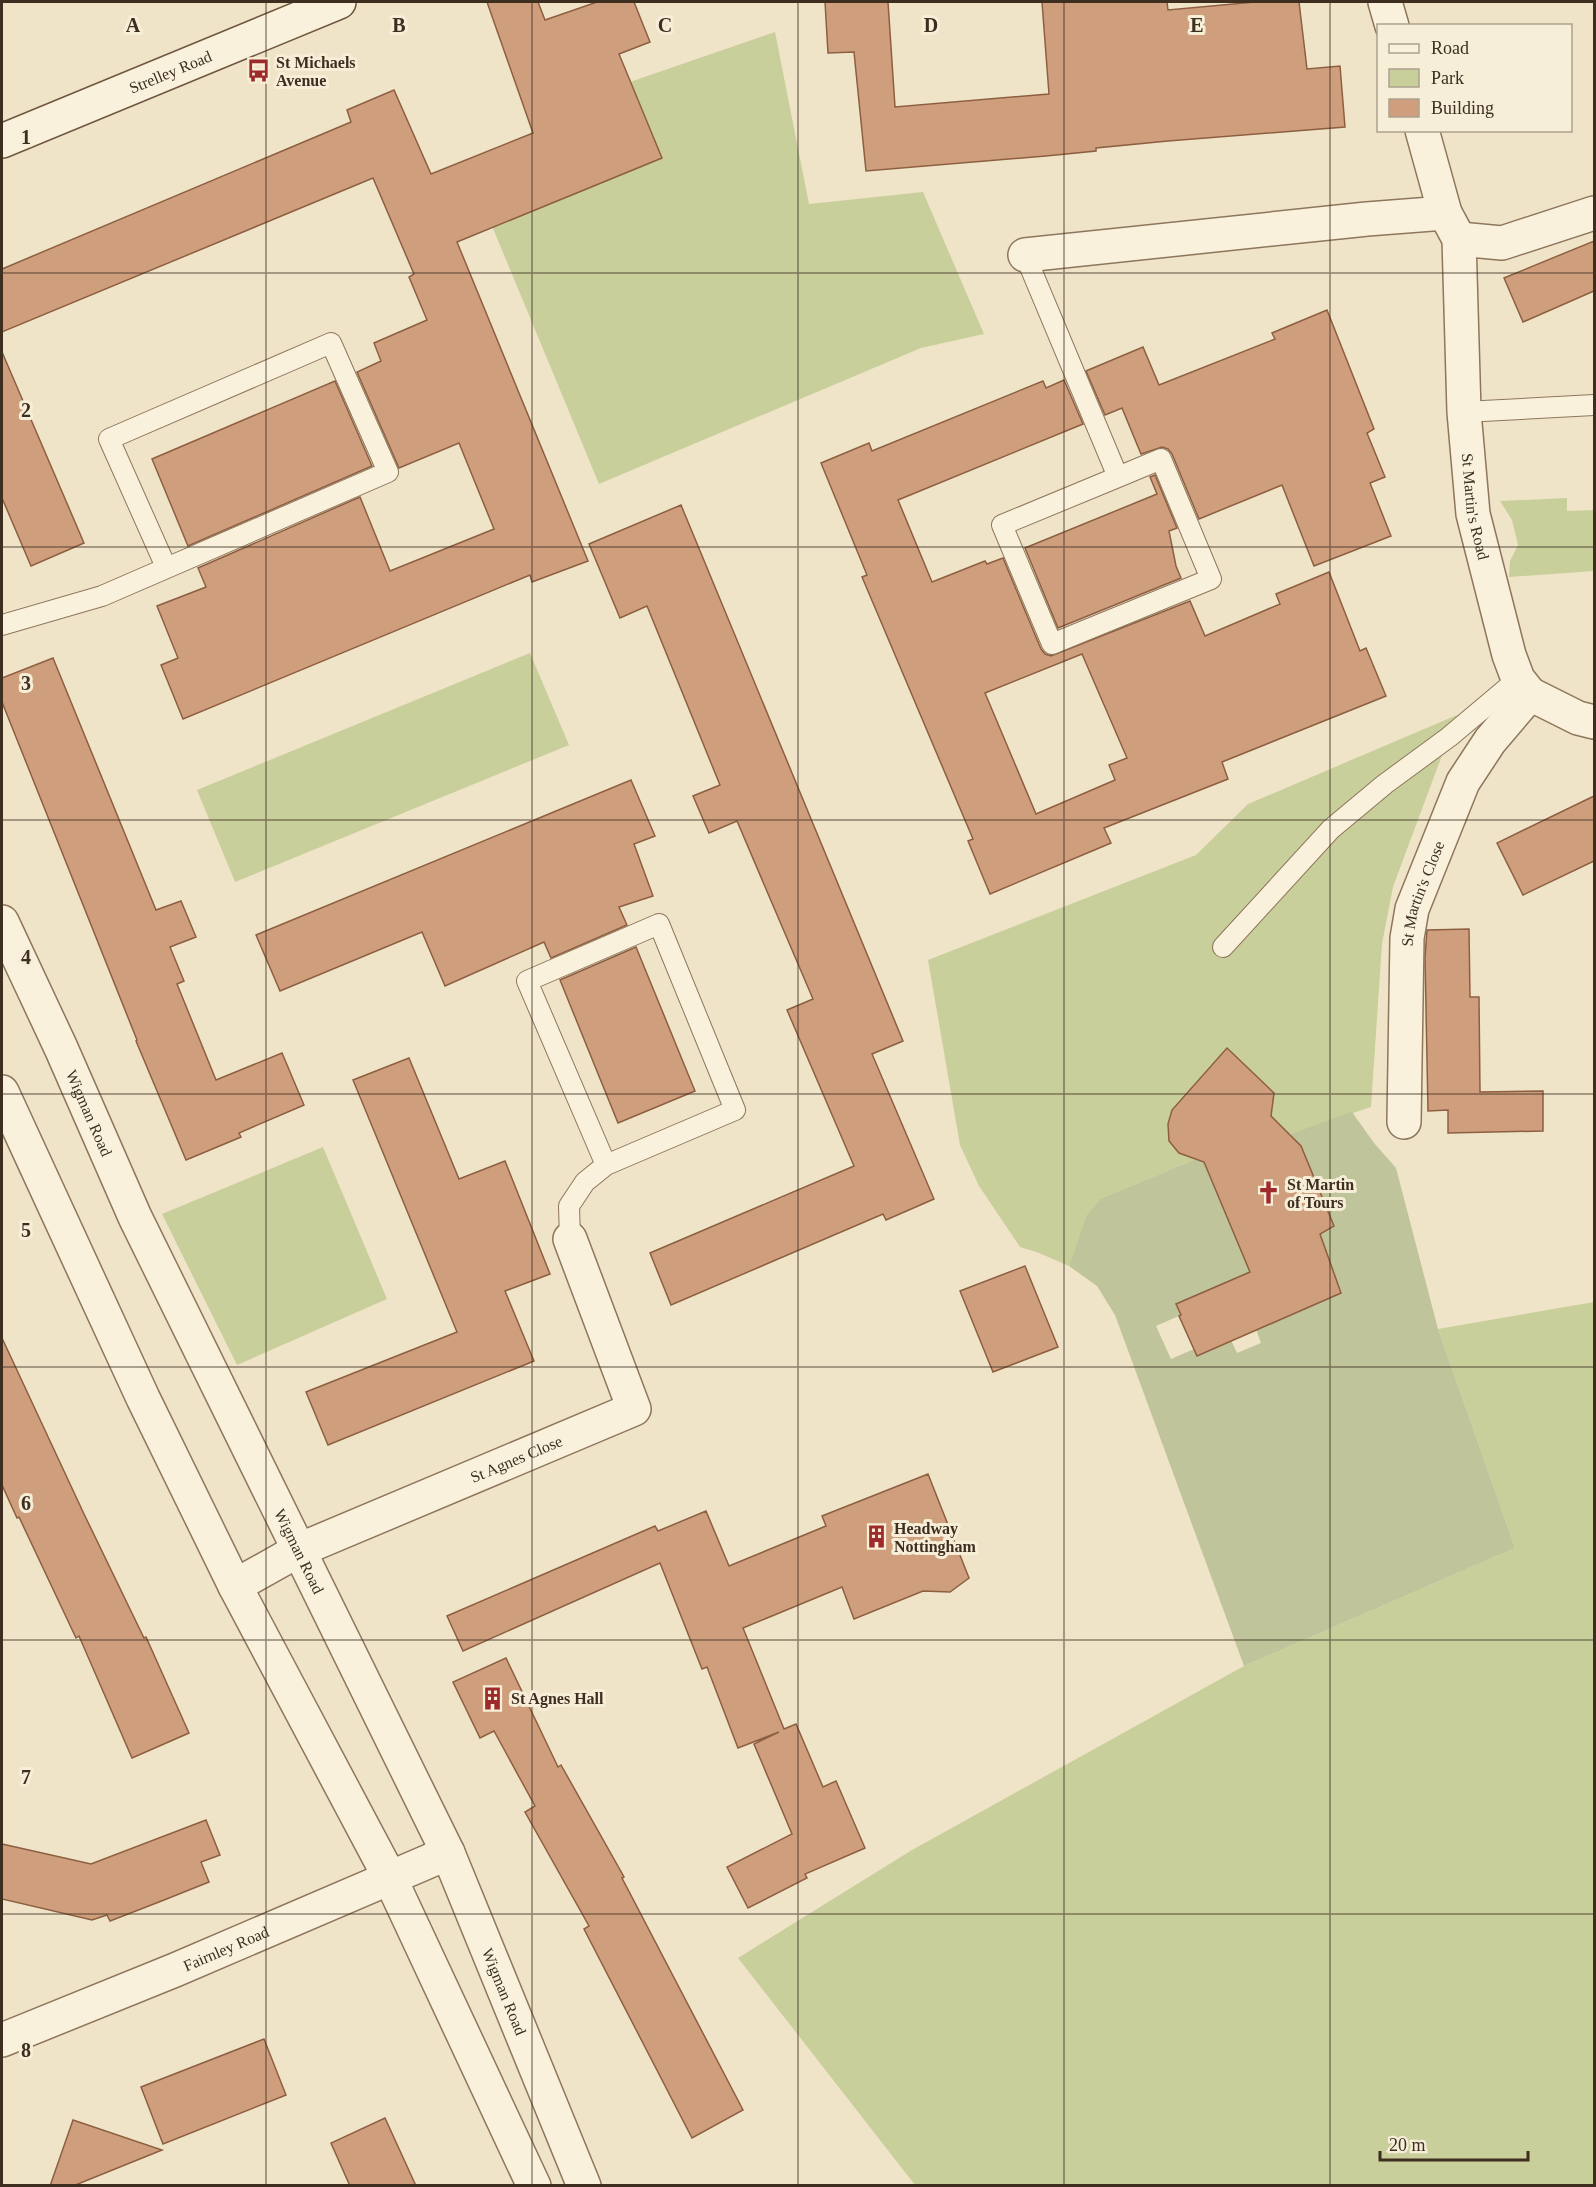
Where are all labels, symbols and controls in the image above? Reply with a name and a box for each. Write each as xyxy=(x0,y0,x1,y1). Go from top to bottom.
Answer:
text: A xyxy=(126,14,141,36)
text: B xyxy=(392,14,406,36)
text: C xyxy=(658,14,672,36)
text: D xyxy=(924,14,938,36)
text: E xyxy=(1190,14,1204,36)
legend xyxy=(1377,24,1572,132)
text: Road xyxy=(1431,38,1469,58)
street label: Strelley Road xyxy=(127,47,214,96)
place label: St Michaels Avenue xyxy=(276,54,356,89)
bus stop icon: St Michaels Avenue xyxy=(245,58,271,84)
text: Park xyxy=(1431,68,1464,88)
text: Building xyxy=(1431,98,1494,118)
text: 1 xyxy=(21,126,31,148)
text: 2 xyxy=(21,399,31,421)
street label: St Martin's Road xyxy=(1459,452,1493,561)
text: 3 xyxy=(21,672,31,694)
street label: St Martin's Close xyxy=(1398,838,1447,946)
text: 4 xyxy=(21,946,31,968)
street label: Wigman Road xyxy=(63,1067,116,1159)
place label: St Martin of Tours xyxy=(1287,1176,1354,1211)
church icon: St Martin of Tours xyxy=(1256,1180,1282,1206)
text: 5 xyxy=(21,1219,31,1241)
street label: St Agnes Close xyxy=(468,1432,565,1485)
text: 6 xyxy=(21,1492,31,1514)
street label: Wigman Road xyxy=(271,1506,327,1596)
place label: Headway Nottingham xyxy=(894,1520,976,1556)
building icon: Headway Nottingham xyxy=(863,1524,889,1550)
building icon: St Agnes Hall xyxy=(480,1685,506,1711)
place label: St Agnes Hall xyxy=(511,1690,604,1708)
text: 7 xyxy=(21,1766,31,1788)
street label: Fairnley Road xyxy=(181,1922,271,1974)
street label: Wigman Road xyxy=(479,1946,530,2037)
text: 8 xyxy=(21,2039,31,2061)
scale bar xyxy=(1380,2124,1528,2162)
text: 20 m xyxy=(1389,2135,1426,2155)

